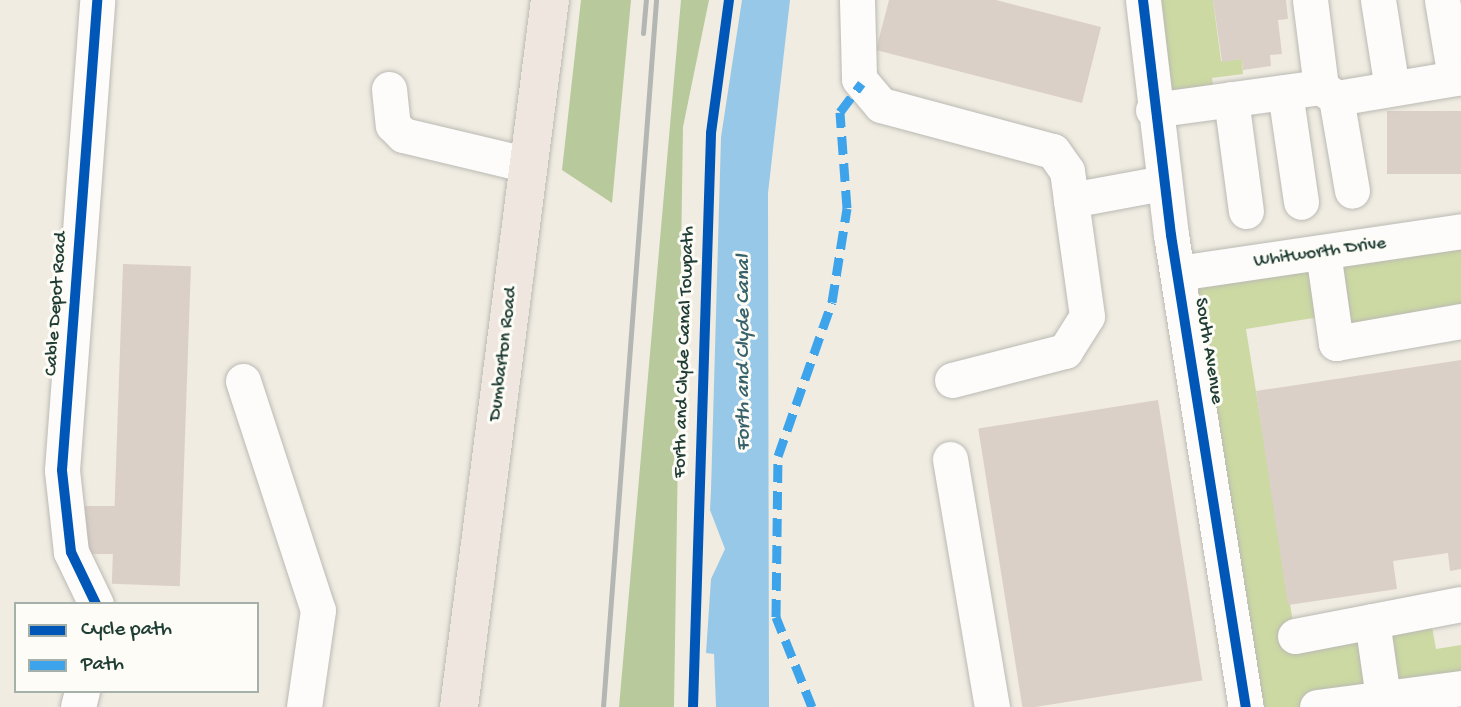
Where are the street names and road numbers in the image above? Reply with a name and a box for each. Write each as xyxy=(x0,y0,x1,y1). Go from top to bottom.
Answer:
street label: Forth and Clyde Canal Towpath xyxy=(669,226,701,478)
street label: Cable Depot Road xyxy=(41,231,73,377)
street label: Whitworth Drive xyxy=(1252,232,1388,274)
street label: Dumbarton Road xyxy=(484,286,524,422)
street label: South Avenue xyxy=(1188,296,1228,406)

